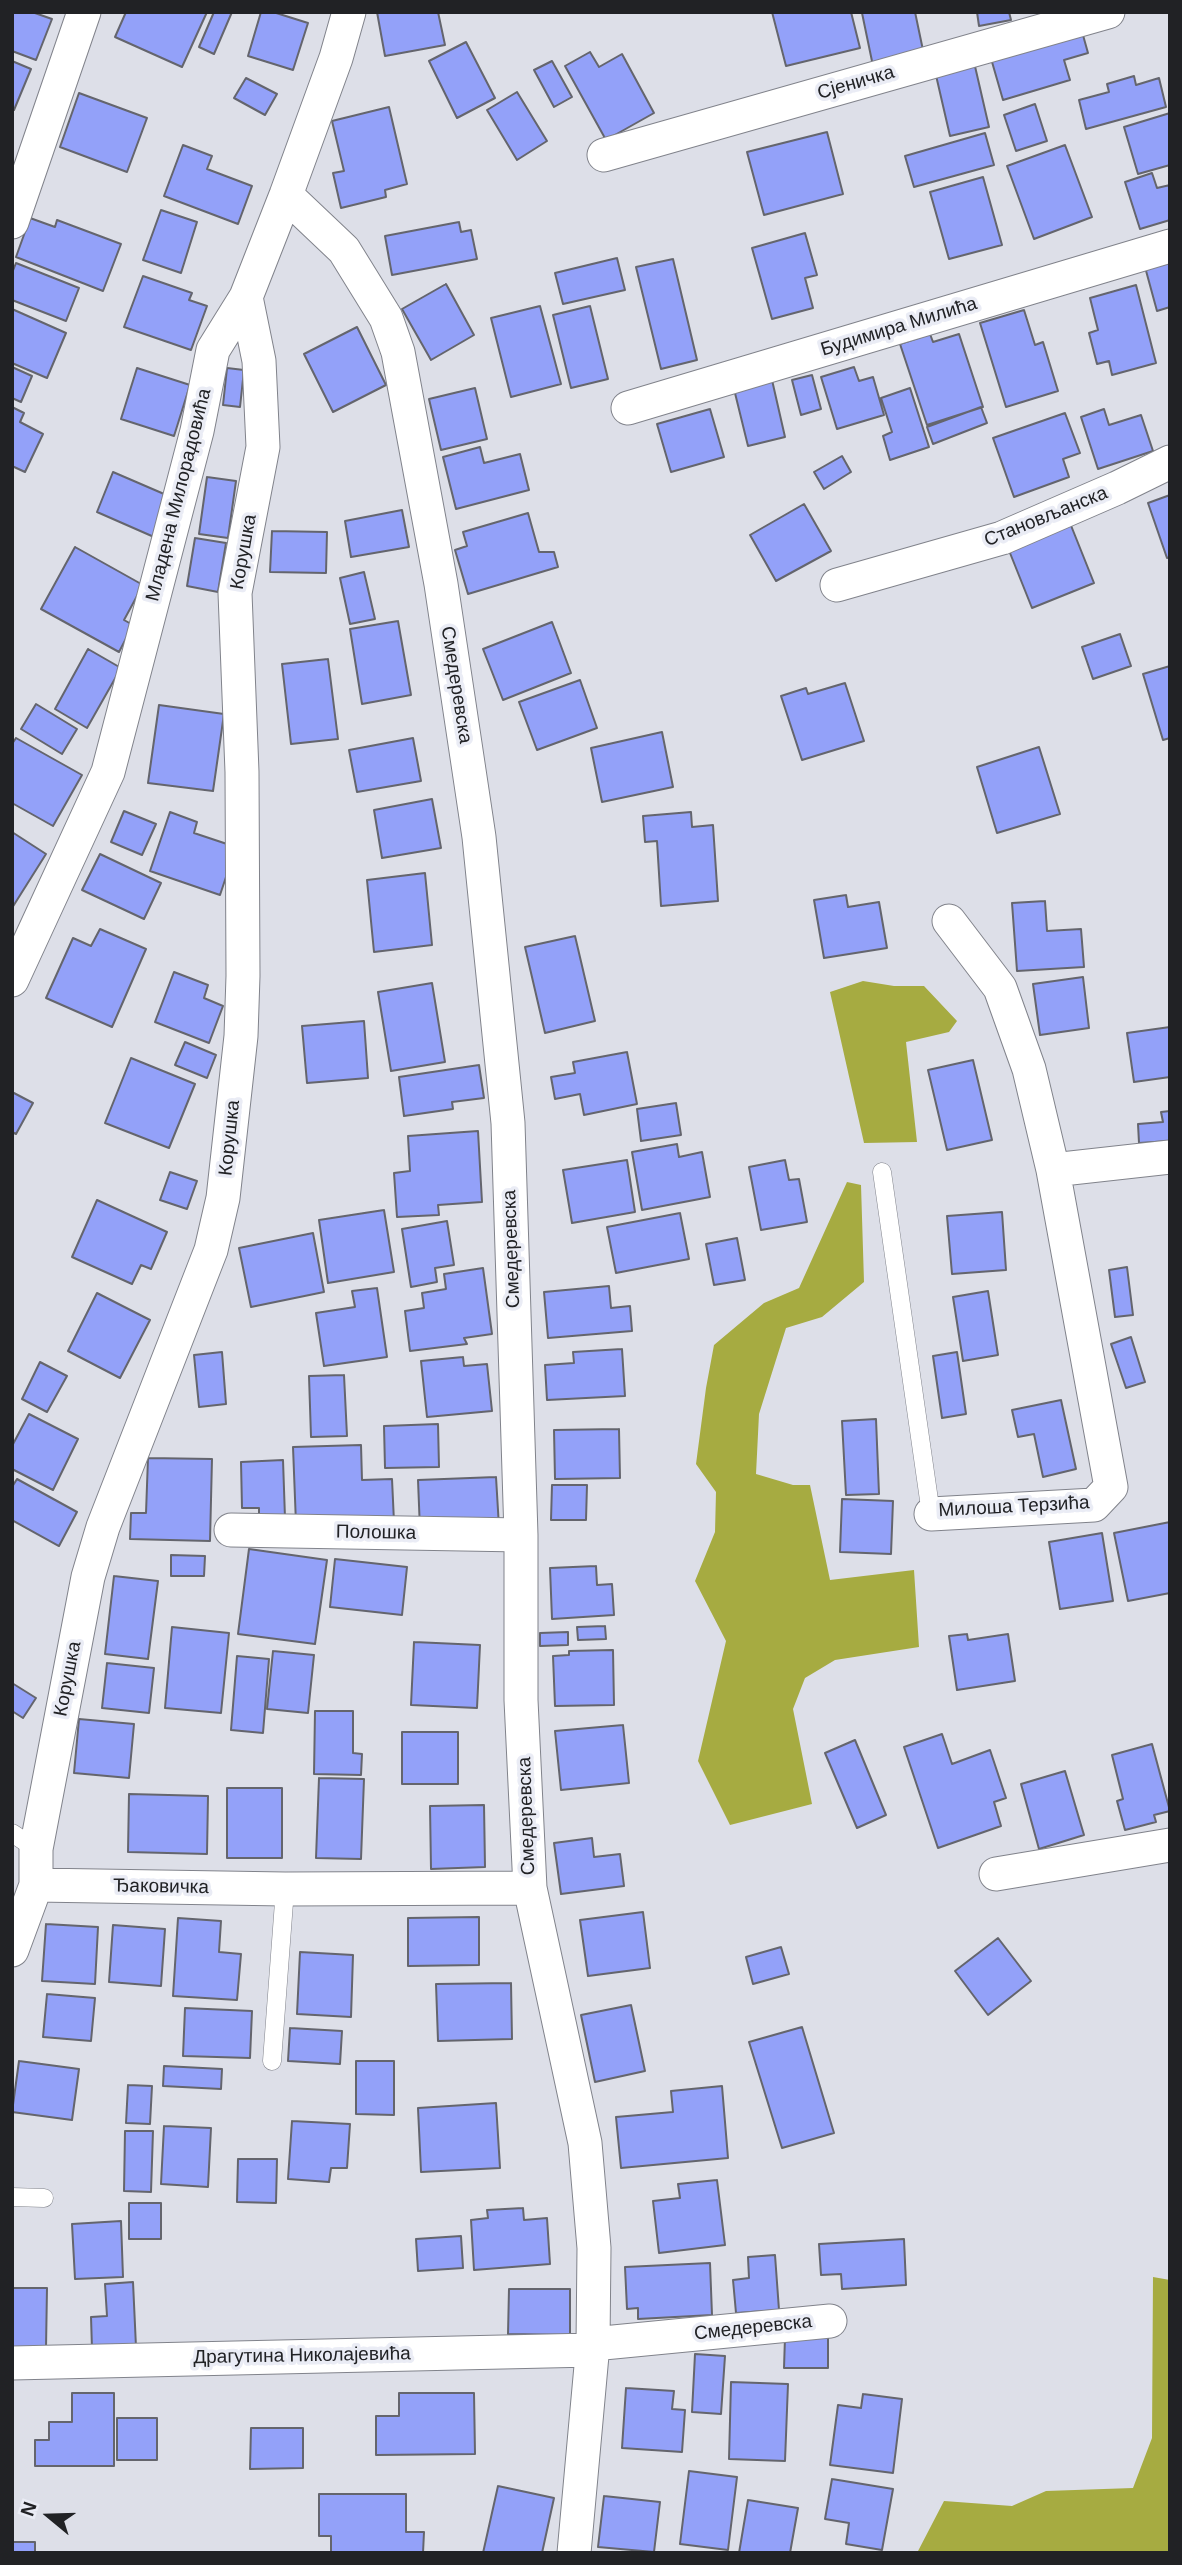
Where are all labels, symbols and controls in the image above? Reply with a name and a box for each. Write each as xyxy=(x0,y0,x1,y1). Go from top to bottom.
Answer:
street label: Сјеничка xyxy=(815,61,897,105)
street label: Будимира Милића xyxy=(818,292,980,362)
street label: Младена Милорадовића xyxy=(142,386,216,604)
street label: Становљанска xyxy=(981,482,1111,552)
street label: Корушка xyxy=(226,513,262,591)
street label: Смедеревска xyxy=(435,625,477,745)
street label: Корушка xyxy=(215,1099,245,1177)
street label: Смедеревска xyxy=(499,1189,525,1309)
street label: Милоша Терзића xyxy=(938,1492,1090,1522)
street label: Полошка xyxy=(336,1521,416,1545)
street label: Корушка xyxy=(50,1640,86,1718)
street label: Смедеревска xyxy=(514,1756,540,1876)
street label: Ђаковичка xyxy=(113,1875,209,1899)
street label: Смедеревска xyxy=(693,2310,813,2346)
street label: Драгутина Николајевића xyxy=(193,2343,411,2369)
north arrow xyxy=(14,2481,84,2551)
text: N xyxy=(17,2499,41,2519)

